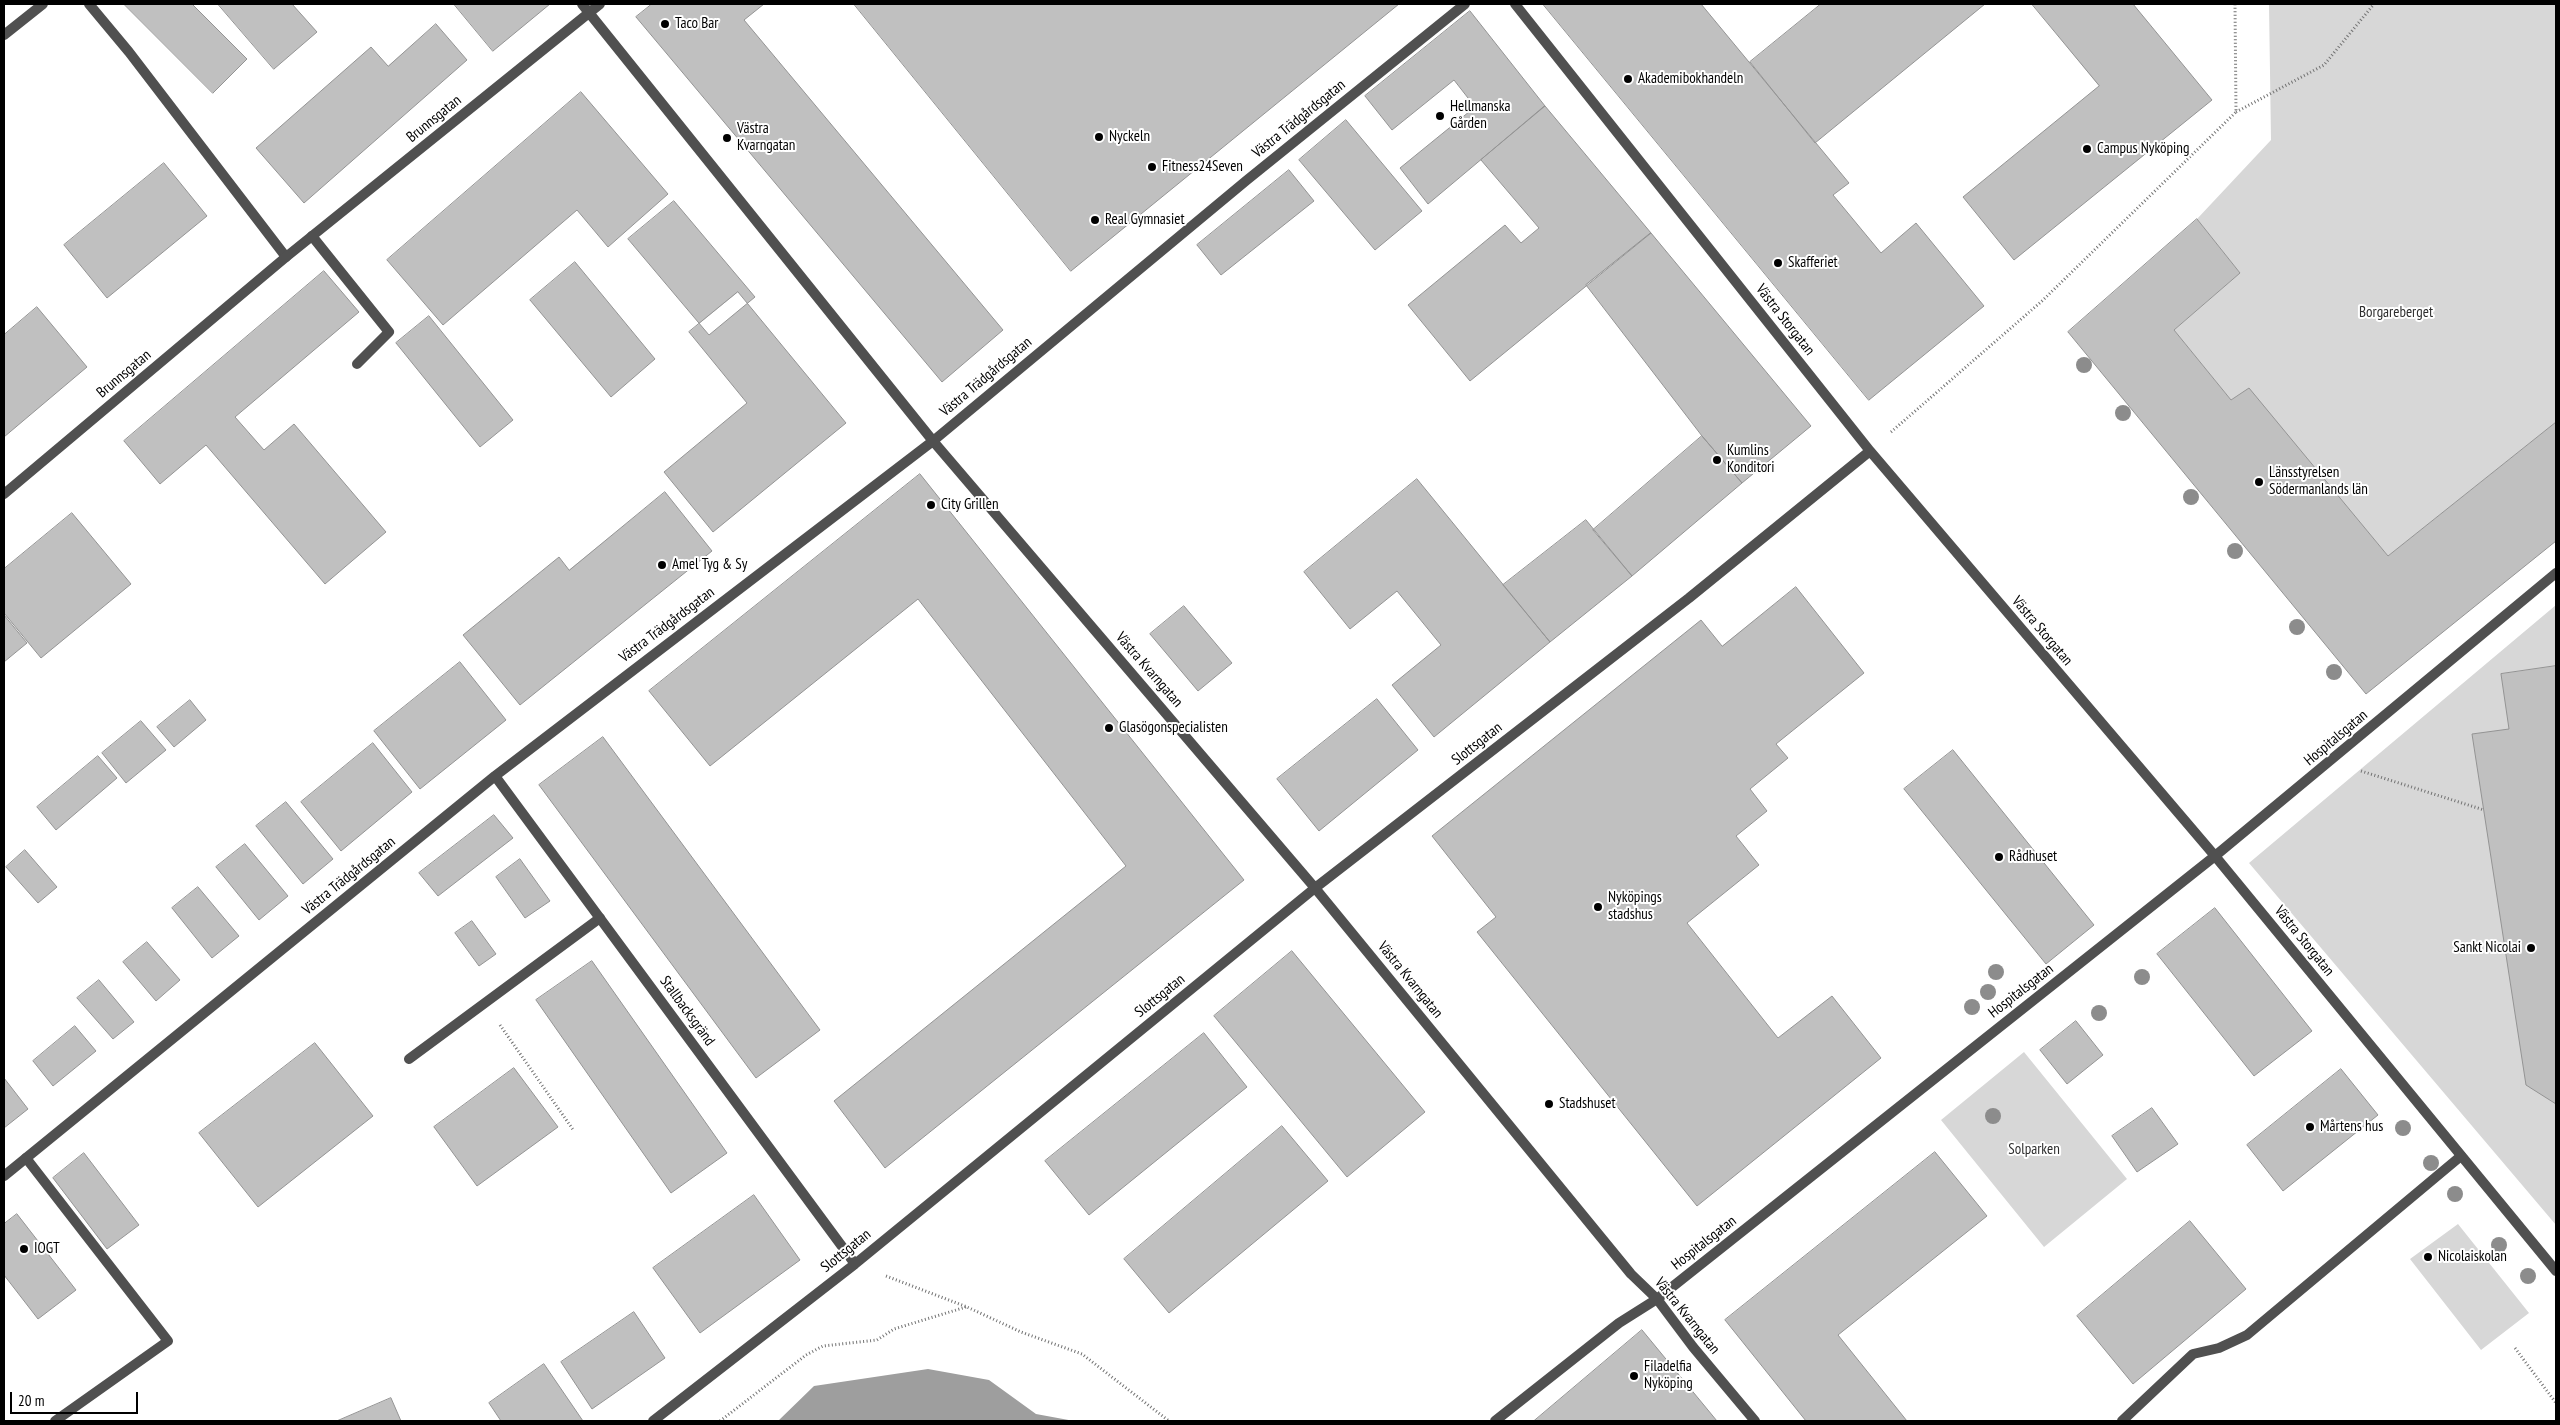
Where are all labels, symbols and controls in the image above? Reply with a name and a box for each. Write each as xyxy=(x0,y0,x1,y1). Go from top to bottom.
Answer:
place label: Taco Bar xyxy=(675,15,718,33)
marker: Taco Bar xyxy=(659,18,671,30)
place label: Akademibokhandeln xyxy=(1638,70,1743,88)
marker: Akademibokhandeln xyxy=(1622,73,1634,85)
street label: Västra Trädgårdsgatan xyxy=(1249,76,1349,162)
street label: Brunnsgatan xyxy=(403,92,465,146)
place label: Hellmanska Gården xyxy=(1450,98,1510,133)
marker: Hellmanska Gården xyxy=(1434,110,1446,122)
place label: Västra Kvarngatan xyxy=(737,120,795,155)
place label: Nyckeln xyxy=(1109,128,1150,146)
marker: Nyckeln xyxy=(1093,131,1105,143)
marker: Västra Kvarngatan xyxy=(721,132,733,144)
place label: Campus Nyköping xyxy=(2097,140,2189,158)
marker: Campus Nyköping xyxy=(2081,143,2093,155)
place label: Fitness24Seven xyxy=(1162,158,1243,176)
marker: Fitness24Seven xyxy=(1146,161,1158,173)
place label: Real Gymnasiet xyxy=(1105,211,1184,229)
marker: Real Gymnasiet xyxy=(1089,214,1101,226)
place label: Skafferiet xyxy=(1788,254,1838,272)
marker: Skafferiet xyxy=(1772,257,1784,269)
street label: Västra Storgatan xyxy=(1752,281,1818,359)
park label: Borgareberget xyxy=(2359,304,2433,322)
street label: Västra Trädgårdsgatan xyxy=(936,333,1036,421)
street label: Brunnsgatan xyxy=(93,346,155,402)
place label: Kumlins Konditori xyxy=(1727,442,1774,477)
marker: Kumlins Konditori xyxy=(1711,454,1723,466)
place label: Länsstyrelsen Södermanlands län xyxy=(2269,464,2368,499)
marker: Länsstyrelsen Södermanlands län xyxy=(2253,476,2265,488)
place label: City Grillen xyxy=(941,496,998,514)
marker: City Grillen xyxy=(925,499,937,511)
place label: Amel Tyg & Sy xyxy=(672,556,747,574)
marker: Amel Tyg & Sy xyxy=(656,559,668,571)
street label: Västra Trädgårdsgatan xyxy=(616,583,718,667)
street label: Västra Storgatan xyxy=(2008,593,2076,669)
street label: Västra Kvarngatan xyxy=(1112,629,1186,711)
street label: Hospitalsgatan xyxy=(2301,706,2371,770)
place label: Glasögonspecialisten xyxy=(1119,719,1228,737)
street label: Slottsgatan xyxy=(1448,719,1506,769)
marker: Glasögonspecialisten xyxy=(1103,722,1115,734)
street label: Västra Trädgårdsgatan xyxy=(299,833,399,919)
place label: Rådhuset xyxy=(2009,848,2057,866)
marker: Rådhuset xyxy=(1993,851,2005,863)
place label: Nyköpings stadshus xyxy=(1608,889,1662,924)
marker: Nyköpings stadshus xyxy=(1592,901,1604,913)
street label: Västra Storgatan xyxy=(2270,902,2338,980)
street label: Västra Kvarngatan xyxy=(1374,938,1446,1022)
place label: Sankt Nicolai xyxy=(2453,939,2521,957)
marker: Sankt Nicolai xyxy=(2525,942,2537,954)
street label: Hospitalsgatan xyxy=(1985,960,2057,1022)
street label: Slottsgatan xyxy=(1131,970,1189,1022)
street label: Stallbacksgränd xyxy=(656,973,718,1049)
place label: Stadshuset xyxy=(1559,1095,1616,1113)
marker: Stadshuset xyxy=(1543,1098,1555,1110)
place label: Mårtens hus xyxy=(2320,1118,2383,1136)
marker: Mårtens hus xyxy=(2304,1121,2316,1133)
park label: Solparken xyxy=(2008,1141,2060,1159)
street label: Hospitalsgatan xyxy=(1668,1212,1740,1274)
street label: Slottsgatan xyxy=(817,1225,875,1277)
place label: IOGT xyxy=(34,1240,60,1258)
marker: IOGT xyxy=(18,1243,30,1255)
place label: Nicolaiskolan xyxy=(2438,1248,2507,1266)
marker: Nicolaiskolan xyxy=(2422,1251,2434,1263)
street label: Västra Kvarngatan xyxy=(1651,1274,1723,1358)
place label: Filadelfia Nyköping xyxy=(1644,1358,1693,1393)
marker: Filadelfia Nyköping xyxy=(1628,1370,1640,1382)
scale bar xyxy=(12,1382,140,1414)
text: 20 m xyxy=(18,1391,44,1410)

